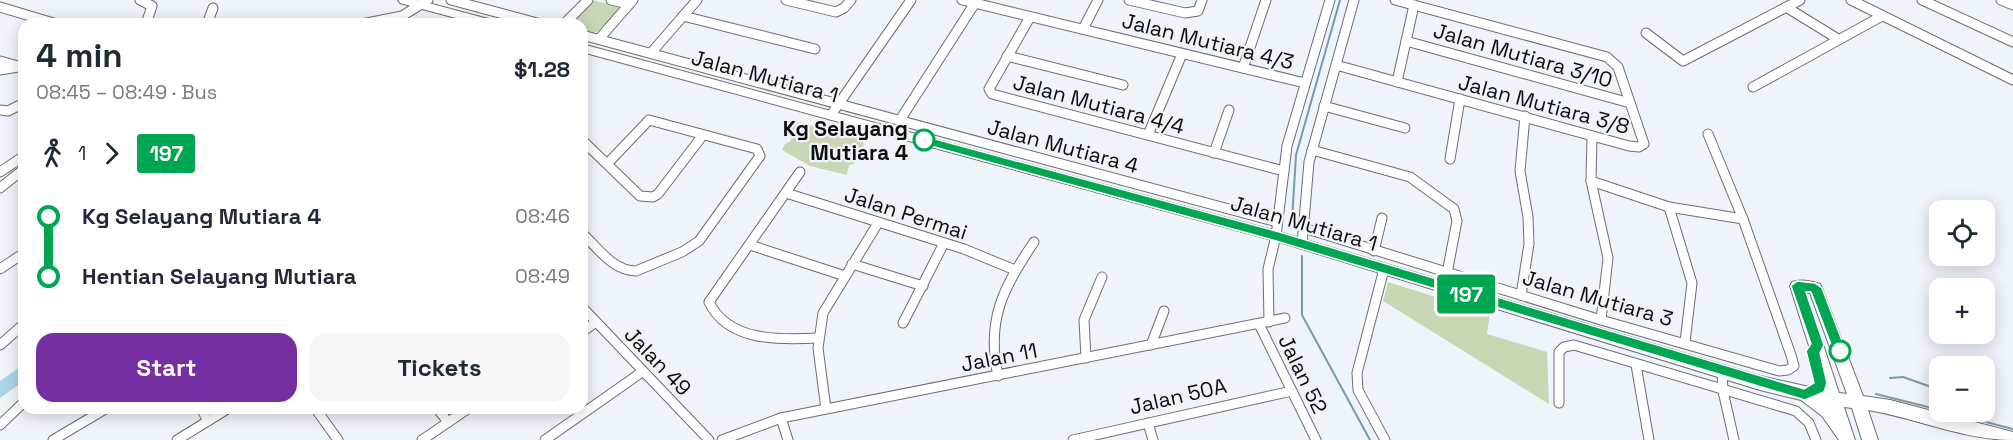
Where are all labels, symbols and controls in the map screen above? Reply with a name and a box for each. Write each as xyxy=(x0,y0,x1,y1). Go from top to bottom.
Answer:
street label: Jalan Mutiara 4/3 xyxy=(1119,7,1297,75)
street label: Jalan Mutiara 3/10 xyxy=(1430,17,1616,93)
text: 4 min xyxy=(36,35,123,77)
street label: Jalan Mutiara 1 xyxy=(688,43,842,109)
text: $1.28 xyxy=(514,55,570,83)
street label: Jalan Mutiara 4/4 xyxy=(1010,68,1188,140)
street label: Jalan Mutiara 3/8 xyxy=(1456,68,1632,140)
text: 08:45 – 08:49 · Bus xyxy=(36,79,217,105)
street label: Jalan Mutiara 4 xyxy=(984,113,1142,179)
place label: Kg Selayang Mutiara 4 xyxy=(783,115,908,166)
marker: Kg Selayang Mutiara 4 xyxy=(913,129,935,151)
icon: walk xyxy=(36,137,69,170)
icon: forward xyxy=(95,137,128,170)
text: 1 xyxy=(78,140,86,166)
text: 197 xyxy=(149,140,183,167)
street label: Jalan Permai xyxy=(841,180,971,246)
street label: Jalan Mutiara 1 xyxy=(1228,189,1380,257)
map controls xyxy=(1929,200,1995,422)
button: locate xyxy=(1929,200,1995,266)
text: Kg Selayang Mutiara 4 xyxy=(82,202,321,230)
text: 08:46 xyxy=(515,203,570,229)
text: Hentian Selayang Mutiara xyxy=(82,262,357,290)
text: 08:49 xyxy=(515,263,570,289)
street label: Jalan Mutiara 3 xyxy=(1520,264,1676,332)
line badge: 197 xyxy=(1432,274,1500,314)
button: + xyxy=(1929,278,1995,344)
text: 197 xyxy=(1449,281,1483,308)
street label: Jalan 49 xyxy=(619,321,697,401)
street label: Jalan 52 xyxy=(1272,330,1334,418)
button: Start xyxy=(36,333,297,402)
button: Tickets xyxy=(309,333,570,402)
street label: Jalan 11 xyxy=(959,336,1039,378)
unlabelled marker xyxy=(1829,340,1851,362)
button: − xyxy=(1929,356,1995,422)
street label: Jalan 50A xyxy=(1127,372,1229,420)

